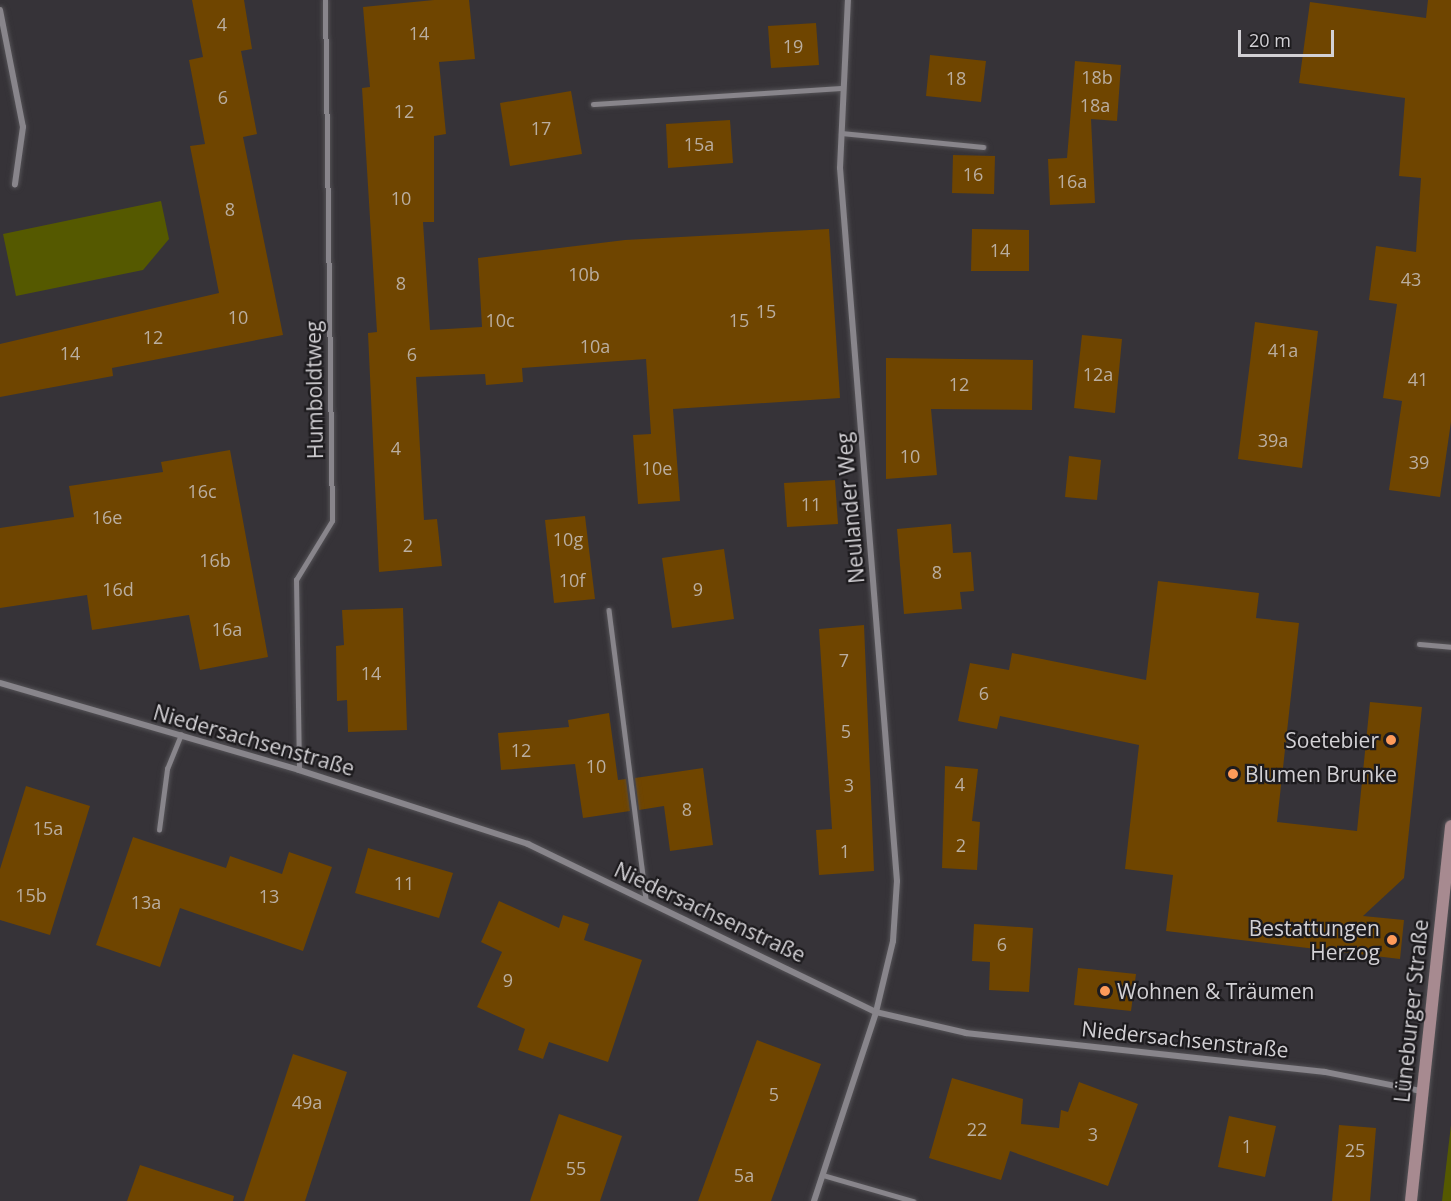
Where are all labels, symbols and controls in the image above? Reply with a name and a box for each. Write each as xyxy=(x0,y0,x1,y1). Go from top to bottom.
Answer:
house number: 4 xyxy=(217,13,227,35)
scale bar xyxy=(1241,18,1337,56)
house number: 14 xyxy=(409,22,429,44)
text: 20 m xyxy=(1249,28,1291,52)
house number: 19 xyxy=(783,35,803,57)
house number: 18b xyxy=(1081,66,1113,88)
house number: 18 xyxy=(946,67,966,89)
house number: 6 xyxy=(218,86,228,108)
house number: 18a xyxy=(1080,94,1110,116)
house number: 12 xyxy=(394,100,414,122)
house number: 17 xyxy=(531,117,551,139)
house number: 15a xyxy=(684,133,714,155)
house number: 16 xyxy=(963,163,983,185)
house number: 16a xyxy=(1057,170,1087,192)
house number: 10 xyxy=(391,187,411,209)
house number: 8 xyxy=(225,198,235,220)
house number: 14 xyxy=(990,239,1010,261)
house number: 10b xyxy=(568,263,600,285)
house number: 43 xyxy=(1401,268,1421,290)
house number: 8 xyxy=(396,272,406,294)
house number: 15 xyxy=(756,300,776,322)
house number: 10 xyxy=(228,306,248,328)
house number: 10c xyxy=(485,309,515,331)
house number: 15 xyxy=(729,309,749,331)
street label: Humboldtweg xyxy=(300,321,328,459)
house number: 12 xyxy=(143,326,163,348)
house number: 10a xyxy=(580,335,610,357)
house number: 41a xyxy=(1268,339,1298,361)
house number: 14 xyxy=(60,342,80,364)
house number: 6 xyxy=(407,343,417,365)
house number: 12a xyxy=(1083,363,1113,385)
house number: 41 xyxy=(1408,368,1428,390)
house number: 12 xyxy=(949,373,969,395)
house number: 39a xyxy=(1258,429,1288,451)
street label: Neulander Weg xyxy=(831,431,869,585)
house number: 4 xyxy=(391,437,401,459)
house number: 10 xyxy=(900,445,920,467)
house number: 39 xyxy=(1409,451,1429,473)
house number: 10e xyxy=(642,457,672,479)
house number: 16c xyxy=(187,480,217,502)
house number: 11 xyxy=(801,493,821,515)
house number: 16e xyxy=(92,506,122,528)
house number: 10g xyxy=(553,528,583,550)
house number: 2 xyxy=(403,534,413,556)
house number: 16b xyxy=(199,549,231,571)
house number: 8 xyxy=(932,561,942,583)
house number: 10f xyxy=(559,569,585,591)
house number: 16d xyxy=(102,578,134,600)
house number: 9 xyxy=(693,578,703,600)
house number: 16a xyxy=(212,618,242,640)
house number: 7 xyxy=(839,649,849,671)
house number: 14 xyxy=(361,662,381,684)
house number: 6 xyxy=(979,682,989,704)
street label: Niedersachsenstraße xyxy=(151,699,357,781)
house number: 5 xyxy=(841,720,851,742)
place label: Soetebier xyxy=(1285,727,1379,753)
marker: Soetebier xyxy=(1384,733,1398,747)
house number: 12 xyxy=(511,739,531,761)
house number: 10 xyxy=(586,755,606,777)
place label: Blumen Brunke xyxy=(1245,761,1397,787)
marker: Blumen Brunke xyxy=(1226,767,1240,781)
house number: 4 xyxy=(955,773,965,795)
house number: 3 xyxy=(844,774,854,796)
house number: 8 xyxy=(682,798,692,820)
house number: 15a xyxy=(33,817,63,839)
house number: 2 xyxy=(956,834,966,856)
house number: 1 xyxy=(840,840,850,862)
street label: Niedersachsenstraße xyxy=(610,857,810,967)
house number: 11 xyxy=(394,872,414,894)
house number: 15b xyxy=(15,884,47,906)
house number: 13 xyxy=(259,885,279,907)
house number: 13a xyxy=(131,891,161,913)
place label: Bestattungen Herzog xyxy=(1249,915,1380,965)
street label: Lüneburger Straße xyxy=(1389,918,1433,1104)
house number: 6 xyxy=(997,933,1007,955)
marker: Bestattungen Herzog xyxy=(1385,933,1399,947)
house number: 9 xyxy=(503,969,513,991)
place label: Wohnen & Träumen xyxy=(1117,978,1314,1004)
marker: Wohnen & Träumen xyxy=(1098,984,1112,998)
street label: Niedersachsenstraße xyxy=(1080,1016,1290,1062)
house number: 5 xyxy=(769,1083,779,1105)
house number: 49a xyxy=(292,1091,322,1113)
house number: 22 xyxy=(967,1118,987,1140)
house number: 3 xyxy=(1088,1123,1098,1145)
house number: 1 xyxy=(1242,1135,1252,1157)
house number: 25 xyxy=(1345,1139,1365,1161)
house number: 55 xyxy=(566,1157,586,1179)
house number: 5a xyxy=(734,1164,754,1186)

